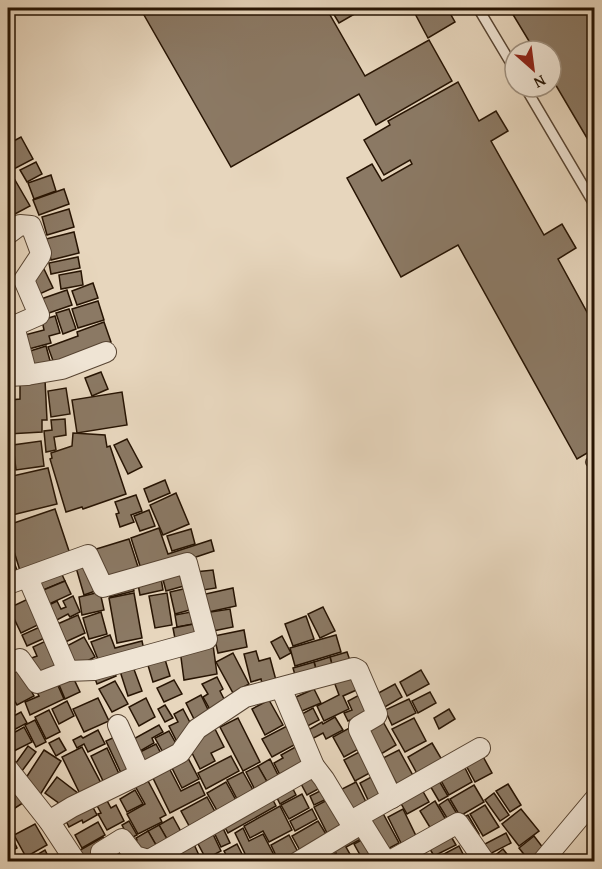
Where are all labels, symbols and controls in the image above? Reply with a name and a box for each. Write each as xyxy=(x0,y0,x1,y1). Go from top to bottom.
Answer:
north arrow xyxy=(503,39,563,99)
text: N xyxy=(529,69,550,95)

